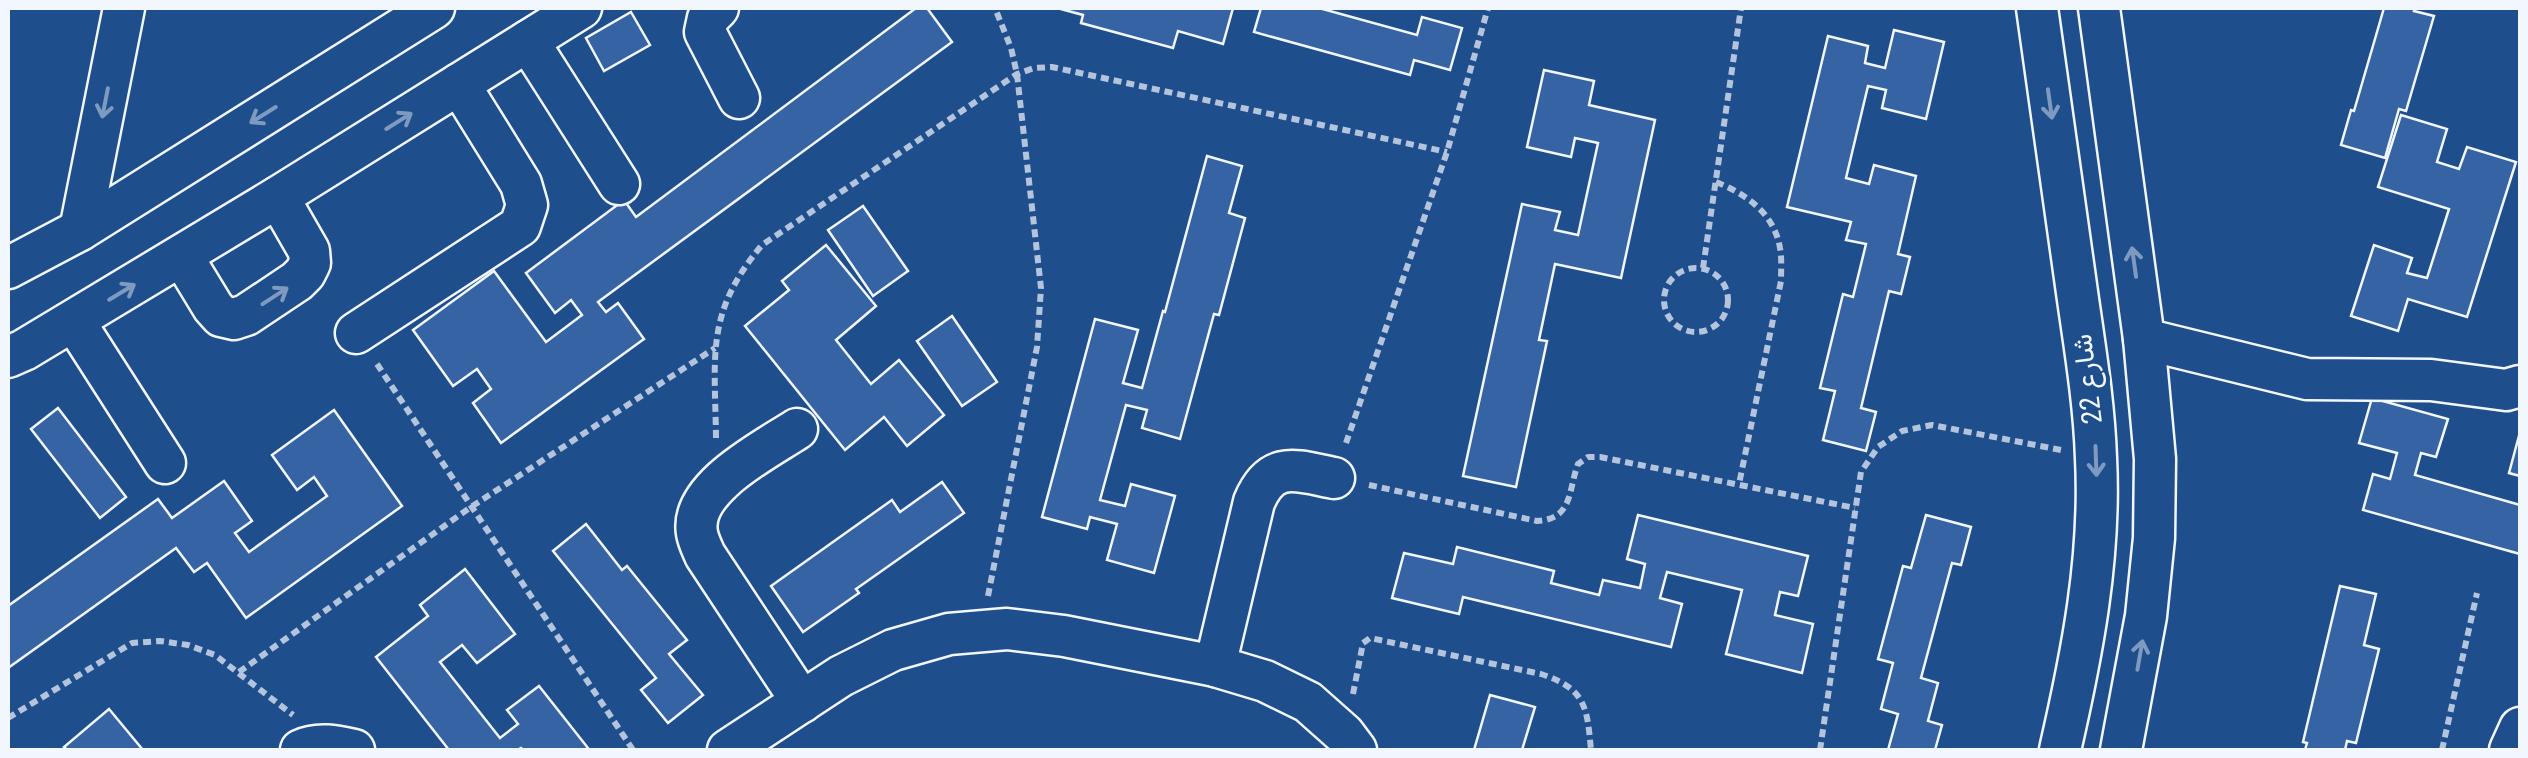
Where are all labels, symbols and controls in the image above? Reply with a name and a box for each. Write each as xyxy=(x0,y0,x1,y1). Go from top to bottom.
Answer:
one-way arrow xyxy=(95,86,114,118)
one-way arrow xyxy=(2042,87,2060,120)
one-way arrow xyxy=(249,105,278,125)
one-way arrow xyxy=(384,111,413,132)
one-way arrow xyxy=(2124,246,2142,279)
one-way arrow xyxy=(107,282,136,302)
one-way arrow xyxy=(260,285,289,306)
street label: شارع 22 xyxy=(2065,332,2111,426)
one-way arrow xyxy=(2086,445,2105,477)
one-way arrow xyxy=(2131,639,2149,672)

